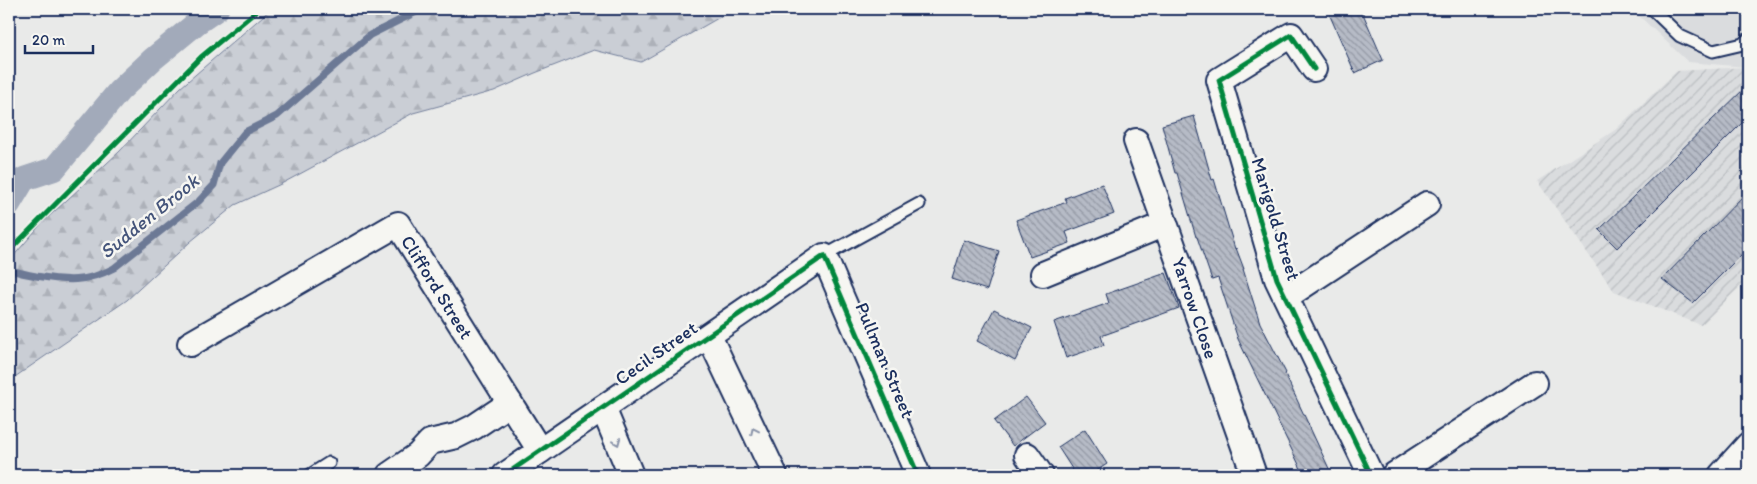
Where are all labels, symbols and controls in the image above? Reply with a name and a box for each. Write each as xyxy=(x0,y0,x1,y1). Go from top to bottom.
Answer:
scale bar xyxy=(25,22,92,54)
text: 20 m xyxy=(32,31,66,49)
street label: Marigold Street xyxy=(1246,155,1306,283)
water label: Sudden Brook xyxy=(94,168,205,263)
street label: Clifford Street xyxy=(396,231,478,343)
street label: Yarrow Close xyxy=(1167,254,1223,362)
street label: Pullman Street xyxy=(850,299,920,421)
street label: Cecil Street xyxy=(610,316,702,390)
one-way arrow xyxy=(750,427,760,436)
one-way arrow xyxy=(611,437,621,446)

